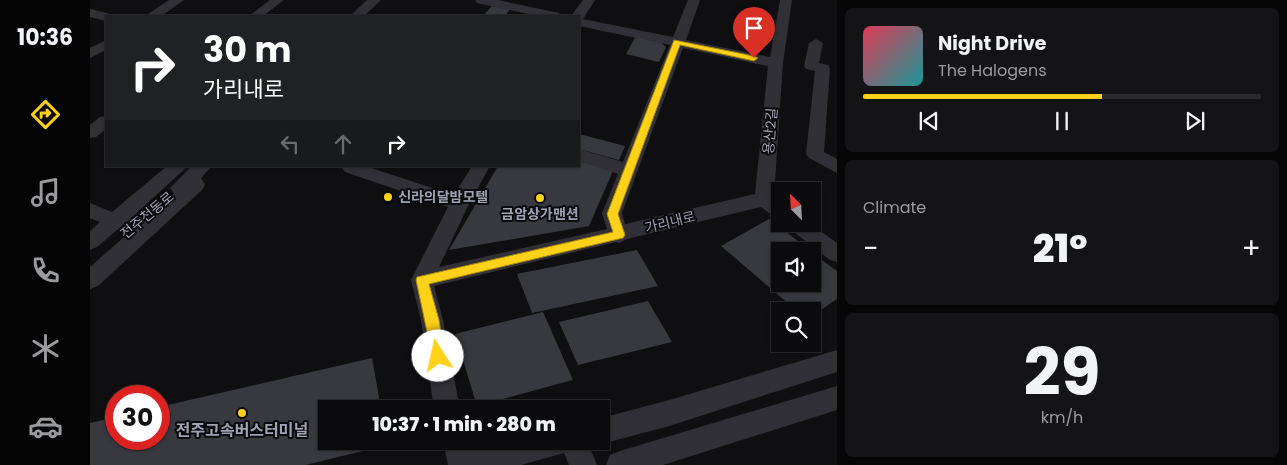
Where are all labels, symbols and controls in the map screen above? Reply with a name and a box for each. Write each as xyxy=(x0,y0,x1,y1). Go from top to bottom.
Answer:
pin xyxy=(733,7,775,58)
icon: arrive xyxy=(740,14,768,42)
text: 10:36 xyxy=(17,22,73,53)
text: 30 m xyxy=(203,25,291,74)
text: Night Drive xyxy=(938,30,1047,57)
icon: right xyxy=(120,35,185,100)
text: The Halogens xyxy=(938,59,1046,82)
text: 가리내로 xyxy=(203,74,284,105)
icon: directions xyxy=(28,97,63,132)
street label: 용산2길 xyxy=(758,107,782,155)
icon: previous xyxy=(915,107,943,135)
icon: pause xyxy=(1048,107,1076,135)
icon: next xyxy=(1181,107,1209,135)
icon: left xyxy=(276,130,304,158)
icon: ahead xyxy=(329,130,357,158)
icon: right xyxy=(382,130,410,158)
icon: music xyxy=(28,175,63,210)
north arrow xyxy=(771,182,821,232)
map controls xyxy=(771,182,821,352)
street label: 전주천동로 xyxy=(116,187,178,243)
place label: 신라의달밤모텔 xyxy=(398,187,488,207)
marker: 신라의달밤모텔 xyxy=(382,191,394,203)
marker: 금암상가맨션 xyxy=(534,192,546,204)
text: Climate xyxy=(863,196,926,219)
place label: 금암상가맨션 xyxy=(501,204,579,224)
street label: 가리내로 xyxy=(643,206,698,238)
text: 21° xyxy=(1033,222,1087,275)
text: − xyxy=(863,229,878,268)
text: + xyxy=(1242,229,1261,268)
button: sound xyxy=(771,242,821,292)
icon: phone xyxy=(28,253,63,288)
button: search xyxy=(771,302,821,352)
text: 29 xyxy=(1023,327,1101,418)
position arrow xyxy=(411,329,463,381)
icon: climate xyxy=(28,331,63,366)
speed limit sign: 30 xyxy=(105,385,170,450)
text: km/h xyxy=(1041,406,1083,429)
marker: 전주고속버스터미널 xyxy=(236,407,248,419)
icon: car xyxy=(28,409,63,444)
text: 10:37 · 1 min · 280 m xyxy=(372,411,556,438)
place label: 전주고속버스터미널 xyxy=(176,419,308,442)

